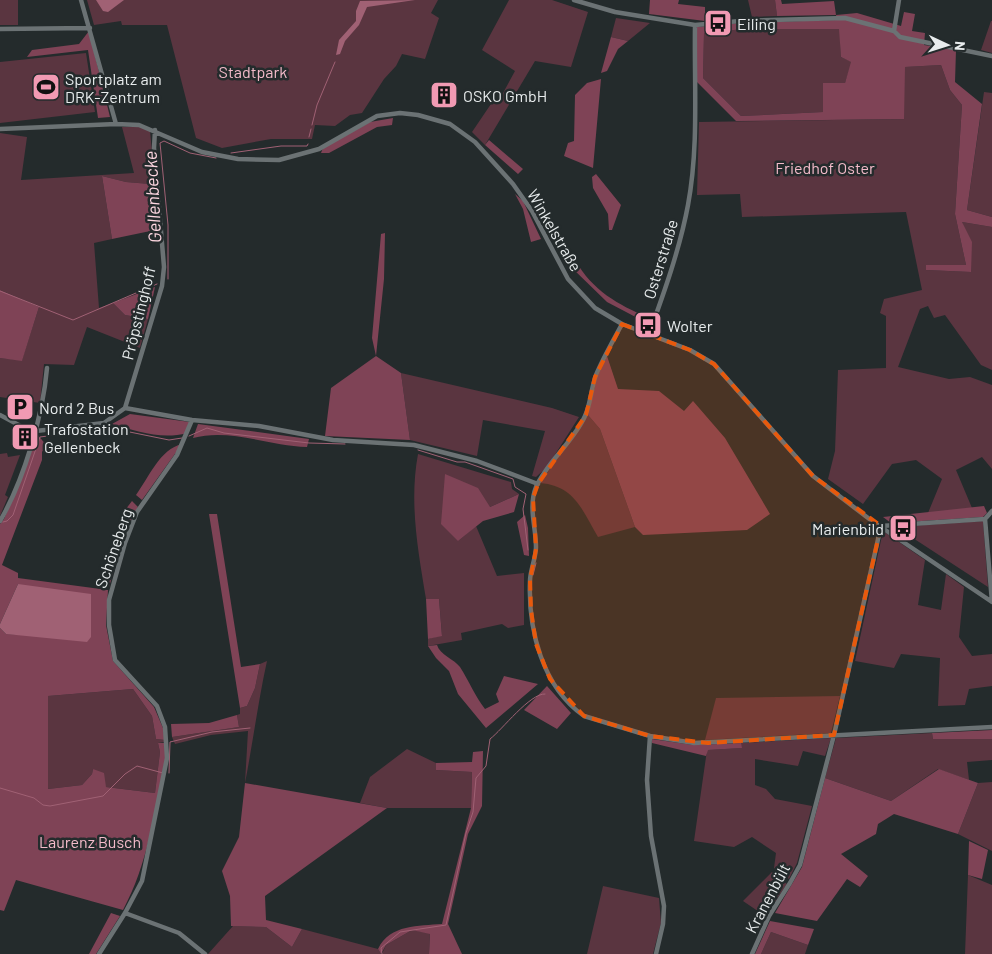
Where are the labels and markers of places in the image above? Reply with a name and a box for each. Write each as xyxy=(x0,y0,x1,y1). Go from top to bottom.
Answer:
bus stop icon: Eiling xyxy=(703,8,733,38)
place label: Eiling xyxy=(737,14,776,33)
place label: Sportplatz am DRK-Zentrum xyxy=(65,69,162,106)
sports icon: Sportplatz am DRK-Zentrum xyxy=(31,72,61,102)
building icon: OSKO GmbH xyxy=(429,80,459,110)
place label: OSKO GmbH xyxy=(463,86,547,105)
bus stop icon: Wolter xyxy=(633,310,663,340)
place label: Wolter xyxy=(667,316,713,335)
parking icon: Nord 2 Bus xyxy=(5,392,35,422)
place label: Nord 2 Bus xyxy=(39,398,114,417)
place label: Trafostation Gellenbeck xyxy=(44,419,129,456)
building icon: Trafostation Gellenbeck xyxy=(10,422,40,452)
bus stop icon: Marienbild xyxy=(888,513,918,543)
place label: Marienbild xyxy=(812,519,884,538)

